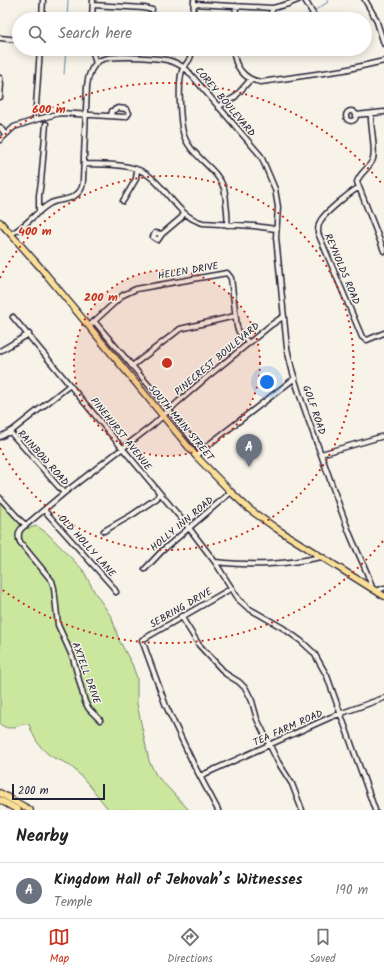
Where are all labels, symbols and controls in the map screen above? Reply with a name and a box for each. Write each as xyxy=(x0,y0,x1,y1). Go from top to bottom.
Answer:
search box xyxy=(12,12,372,56)
text: Search here xyxy=(58,22,132,46)
icon: search xyxy=(26,23,48,45)
street label: COREY BOULEVARD xyxy=(191,64,259,141)
text: 600 m xyxy=(32,100,66,119)
text: 400 m xyxy=(18,222,52,241)
street label: REYNOLDS ROAD xyxy=(320,231,364,308)
street label: HELEN DRIVE xyxy=(156,258,221,284)
text: 200 m xyxy=(84,288,118,307)
street label: PINECREST BOULEVARD xyxy=(171,318,264,400)
centre of rings xyxy=(160,356,174,370)
your location xyxy=(257,372,277,392)
street label: SOUTH MAIN STREET xyxy=(144,382,219,466)
street label: GOLF ROAD xyxy=(298,383,330,437)
street label: PINEHURST AVENUE xyxy=(86,394,156,475)
street label: RAINBOW ROAD xyxy=(13,426,73,490)
pin: A xyxy=(236,434,262,467)
street label: HOLLY INN ROAD xyxy=(147,492,218,555)
street label: OLD HOLLY LANE xyxy=(54,511,120,582)
street label: SEBRING DRIVE xyxy=(147,583,216,632)
street label: AXTELL DRIVE xyxy=(67,640,105,707)
street label: TEA FARM ROAD xyxy=(251,705,326,751)
scale bar xyxy=(12,782,105,801)
text: 200 m xyxy=(18,782,49,800)
text: Nearby xyxy=(16,823,68,850)
text: Kingdom Hall of Jehovah’s Witnesses xyxy=(54,868,303,892)
text: A xyxy=(25,880,33,901)
text: 190 m xyxy=(336,880,368,901)
text: Temple xyxy=(54,892,92,913)
tab: Map xyxy=(48,926,70,968)
tab: Directions xyxy=(167,926,213,968)
tab: Saved xyxy=(310,926,336,968)

